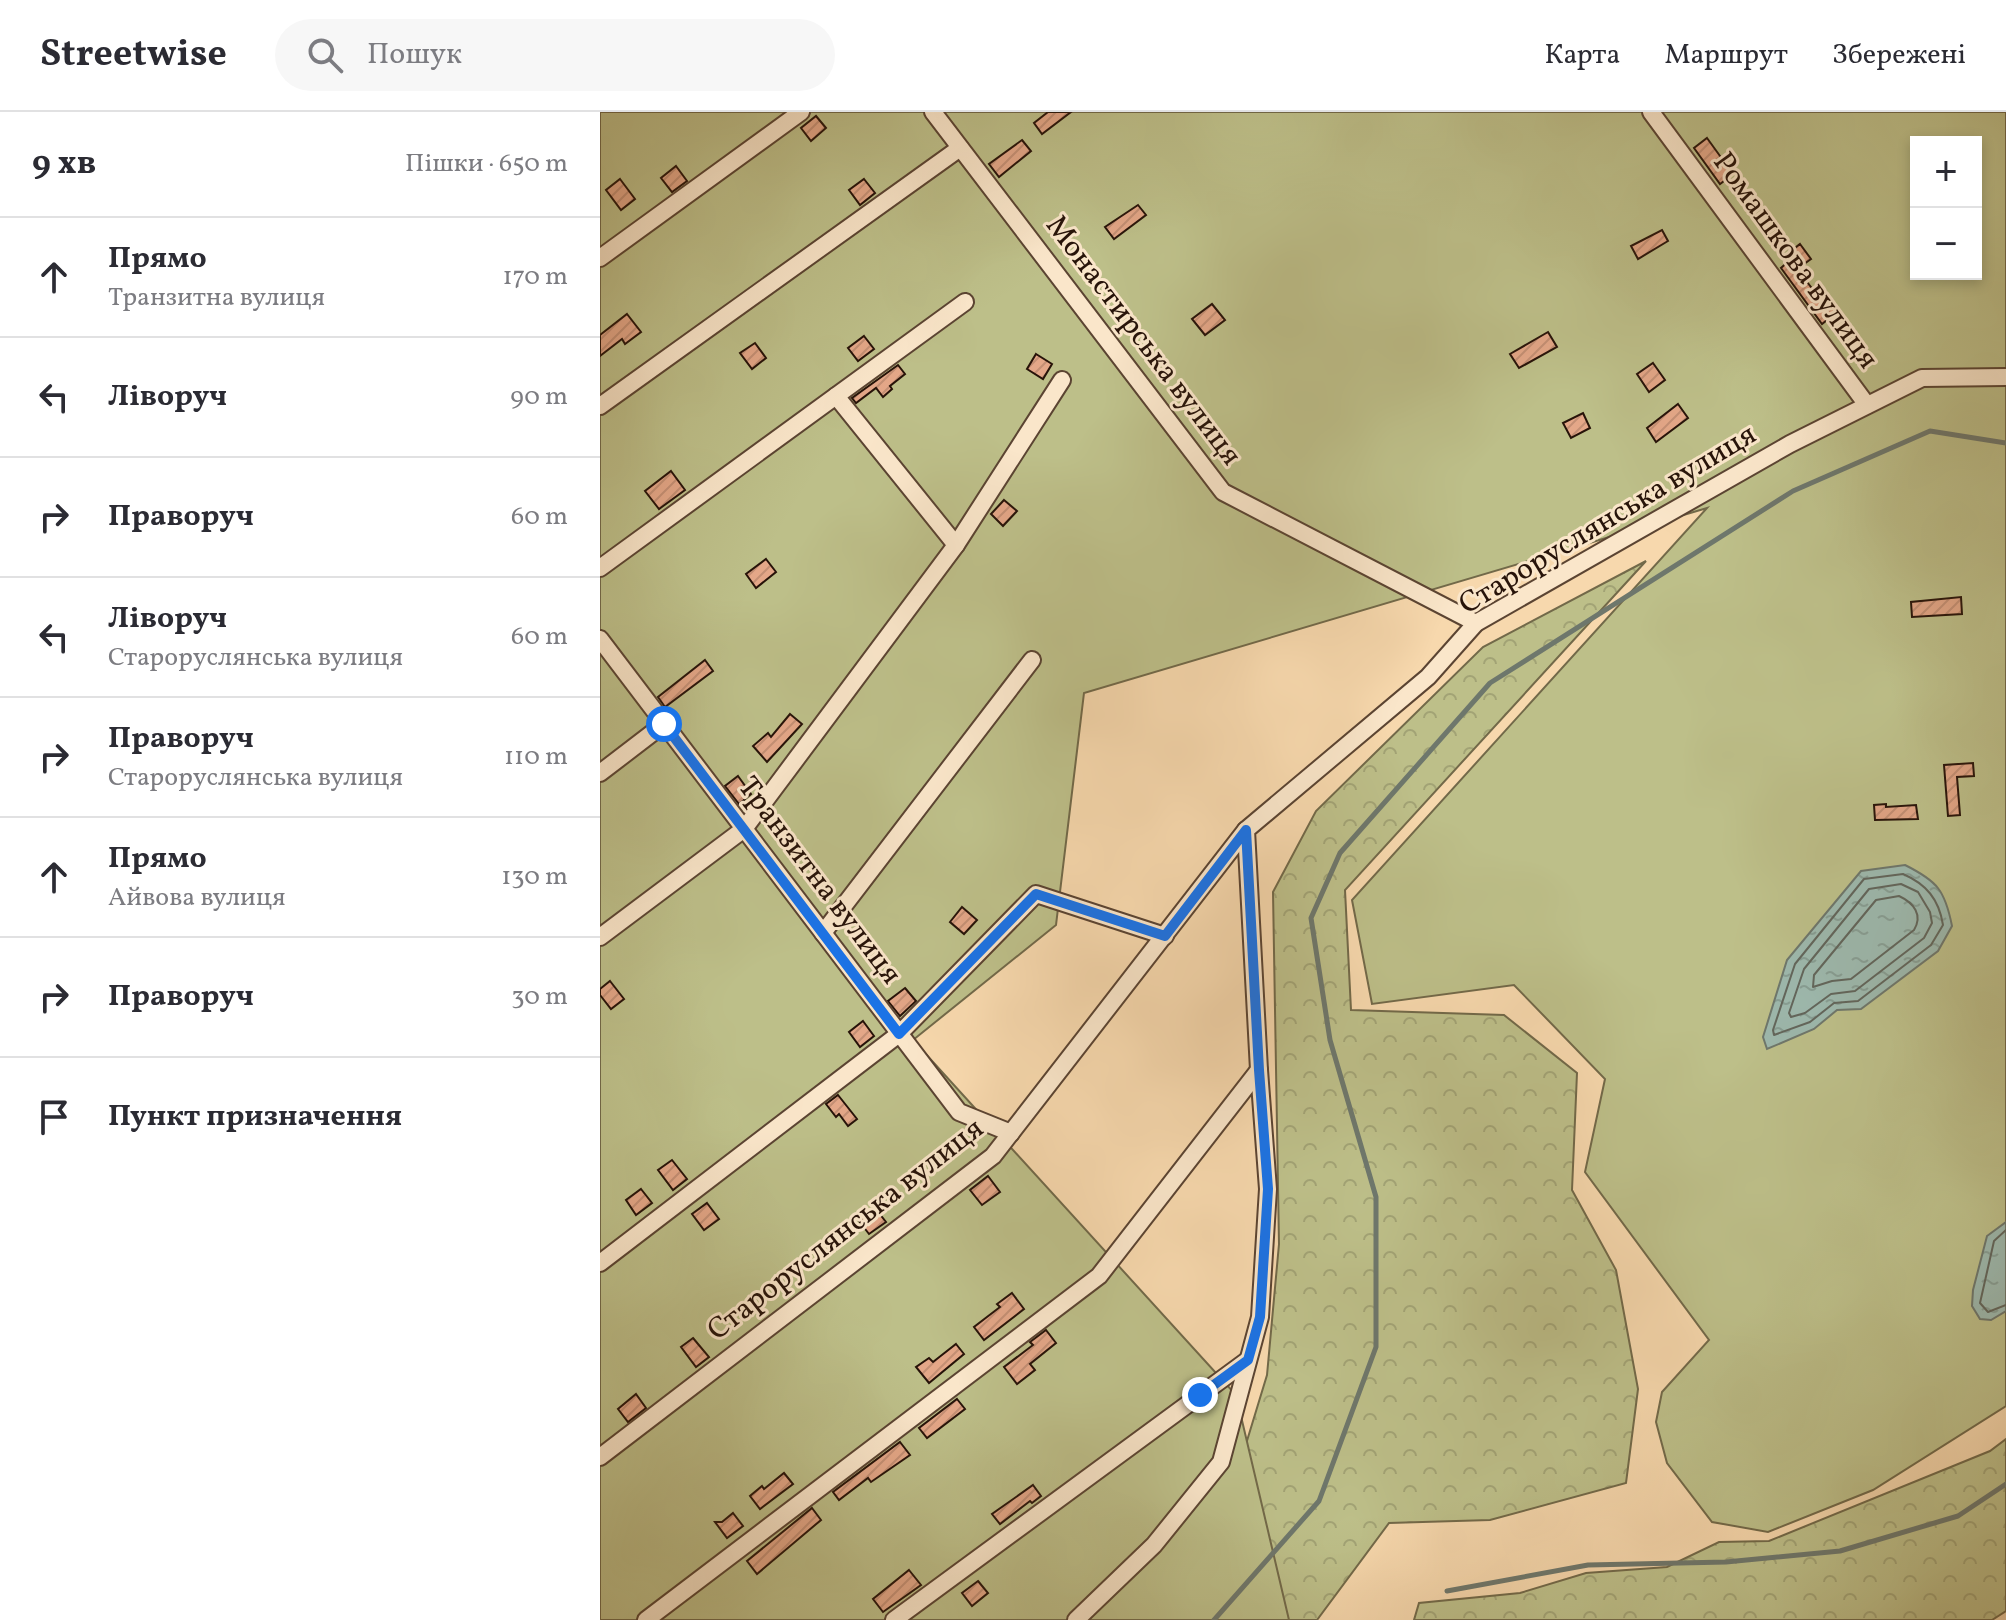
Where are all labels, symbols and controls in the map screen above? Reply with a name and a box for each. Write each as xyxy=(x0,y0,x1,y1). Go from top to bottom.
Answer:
search box xyxy=(275,19,835,91)
text: Streetwise xyxy=(40,29,227,82)
icon: search xyxy=(303,33,347,77)
text: Пошук xyxy=(367,34,462,76)
text: Карта xyxy=(1545,36,1620,75)
text: Маршрут xyxy=(1664,36,1788,75)
text: Збережені xyxy=(1832,36,1966,75)
map controls xyxy=(1910,136,1982,280)
button: + xyxy=(1910,136,1982,208)
text: 9 хв xyxy=(32,141,96,188)
street label: Ромашкова вулиця xyxy=(1702,144,1888,378)
text: Пішки · 650 m xyxy=(405,146,568,182)
street label: Монастирська вулиця xyxy=(1035,207,1251,475)
button: − xyxy=(1910,208,1982,280)
text: Прямо xyxy=(108,238,207,280)
icon: ahead xyxy=(32,255,76,299)
text: 170 m xyxy=(503,259,568,295)
text: Транзитна вулиця xyxy=(108,280,325,316)
icon: left xyxy=(32,375,76,419)
text: Ліворуч xyxy=(108,376,227,418)
text: 90 m xyxy=(510,379,568,415)
street label: Староруслянська вулиця xyxy=(1451,414,1765,626)
icon: right xyxy=(32,495,76,539)
text: Праворуч xyxy=(108,496,254,538)
text: 60 m xyxy=(511,499,568,535)
text: Ліворуч xyxy=(108,598,227,640)
icon: left xyxy=(32,615,76,659)
text: 60 m xyxy=(511,619,568,655)
text: Староруслянська вулиця xyxy=(108,640,403,676)
route start xyxy=(646,706,682,742)
text: Праворуч xyxy=(108,718,254,760)
icon: right xyxy=(32,735,76,779)
text: 110 m xyxy=(504,739,568,775)
text: Староруслянська вулиця xyxy=(108,760,403,796)
street label: Транзитна вулиця xyxy=(727,768,911,994)
text: Прямо xyxy=(108,838,207,880)
icon: ahead xyxy=(32,855,76,899)
text: 130 m xyxy=(501,859,568,895)
text: Айвова вулиця xyxy=(108,880,286,916)
icon: right xyxy=(32,975,76,1019)
text: Праворуч xyxy=(108,976,254,1018)
text: 30 m xyxy=(511,979,568,1015)
icon: arrive xyxy=(32,1095,76,1139)
text: Пункт призначення xyxy=(108,1096,402,1138)
street label: Староруслянська вулиця xyxy=(699,1109,993,1351)
route end xyxy=(1182,1377,1218,1413)

